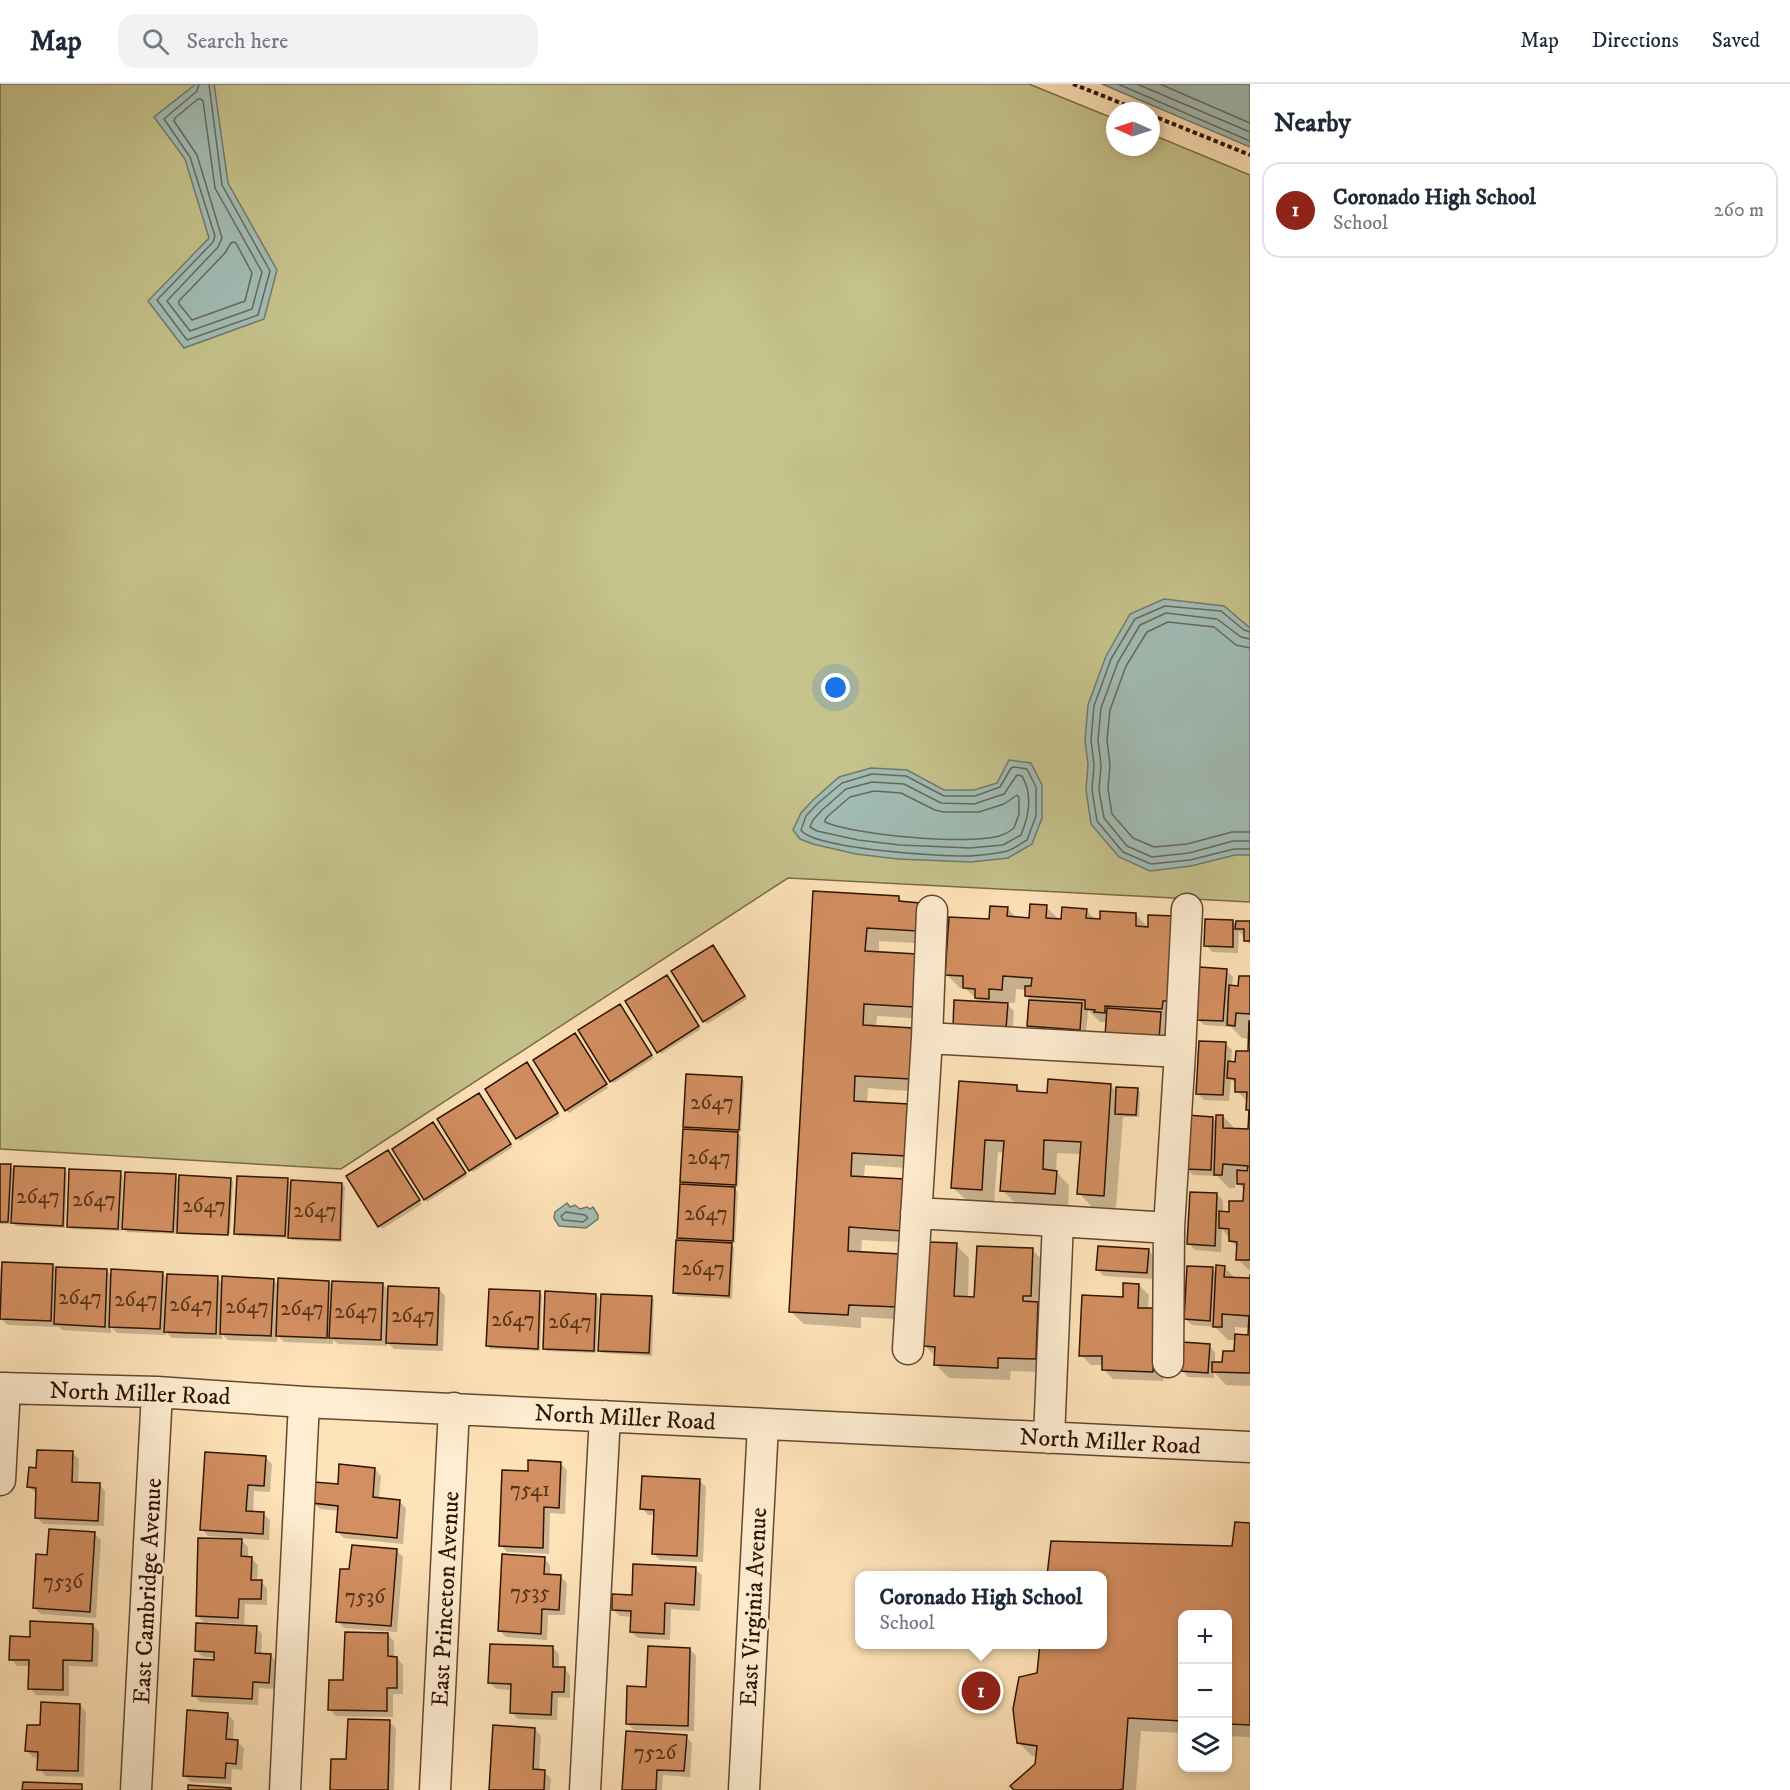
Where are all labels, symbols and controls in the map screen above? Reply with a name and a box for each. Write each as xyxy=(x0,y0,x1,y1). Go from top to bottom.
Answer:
search box xyxy=(118,14,538,68)
text: Map xyxy=(30,24,82,59)
icon: search xyxy=(139,25,172,58)
text: Search here xyxy=(187,28,288,55)
text: Map xyxy=(1520,28,1559,54)
text: Directions xyxy=(1592,28,1679,54)
text: Saved xyxy=(1712,28,1760,54)
north arrow xyxy=(1106,102,1160,156)
text: Nearby xyxy=(1274,107,1351,140)
text: Coronado High School xyxy=(1333,184,1536,211)
text: 1 xyxy=(1292,198,1299,223)
text: 260 m xyxy=(1714,198,1764,223)
text: School xyxy=(1333,211,1388,236)
your location xyxy=(821,673,850,702)
house number: 2647 xyxy=(690,1090,734,1116)
house number: 2647 xyxy=(687,1145,731,1171)
house number: 2647 xyxy=(16,1184,60,1210)
house number: 2647 xyxy=(72,1187,116,1213)
house number: 2647 xyxy=(182,1193,226,1219)
house number: 2647 xyxy=(293,1198,337,1224)
house number: 2647 xyxy=(684,1201,728,1227)
house number: 2647 xyxy=(681,1256,725,1282)
house number: 2647 xyxy=(58,1285,102,1311)
house number: 2647 xyxy=(114,1287,158,1313)
house number: 2647 xyxy=(169,1292,213,1318)
house number: 2647 xyxy=(225,1294,269,1320)
house number: 2647 xyxy=(280,1296,324,1322)
house number: 2647 xyxy=(334,1299,378,1325)
house number: 2647 xyxy=(391,1303,435,1329)
house number: 2647 xyxy=(491,1307,535,1333)
house number: 2647 xyxy=(548,1309,592,1335)
street label: North Miller Road xyxy=(49,1376,231,1412)
street label: North Miller Road xyxy=(534,1398,716,1438)
street label: North Miller Road xyxy=(1019,1422,1201,1462)
street label: East Cambridge Avenue xyxy=(127,1477,169,1705)
house number: 7541 xyxy=(510,1477,550,1503)
street label: East Princeton Avenue xyxy=(425,1490,467,1708)
street label: East Virginia Avenue xyxy=(734,1507,774,1707)
house number: 7536 xyxy=(43,1569,84,1595)
popup xyxy=(855,1571,1107,1649)
house number: 7535 xyxy=(510,1580,550,1606)
house number: 7536 xyxy=(345,1584,386,1610)
text: Coronado High School xyxy=(880,1584,1082,1611)
map controls xyxy=(1178,1610,1232,1772)
button: + xyxy=(1178,1610,1232,1664)
text: School xyxy=(880,1611,934,1636)
button: − xyxy=(1178,1664,1232,1718)
pin: 1 xyxy=(962,1668,1000,1714)
button: layers xyxy=(1178,1718,1232,1772)
house number: 7526 xyxy=(634,1740,677,1766)

